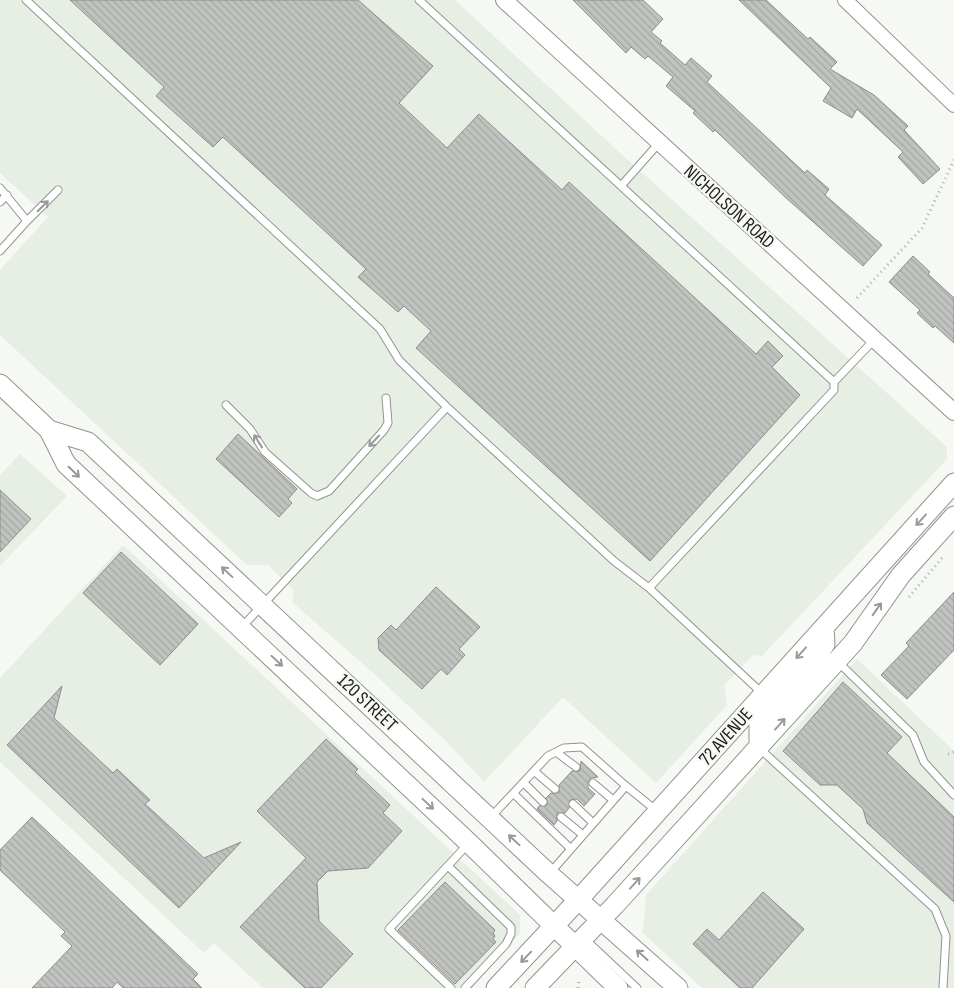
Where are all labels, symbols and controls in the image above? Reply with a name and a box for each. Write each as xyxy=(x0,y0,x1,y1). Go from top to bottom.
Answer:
street label: NICHOLSON ROAD xyxy=(679,160,779,254)
one-way arrow xyxy=(36,200,48,212)
one-way arrow xyxy=(253,434,263,448)
one-way arrow xyxy=(368,435,380,448)
one-way arrow xyxy=(68,466,80,478)
one-way arrow xyxy=(915,513,927,526)
one-way arrow xyxy=(220,566,233,578)
one-way arrow xyxy=(872,602,882,616)
one-way arrow xyxy=(795,647,807,660)
one-way arrow xyxy=(270,655,283,667)
street label: 120 STREET xyxy=(332,669,402,737)
street label: 72 AVENUE xyxy=(694,704,758,770)
one-way arrow xyxy=(774,718,786,731)
one-way arrow xyxy=(422,798,434,810)
one-way arrow xyxy=(507,834,520,846)
one-way arrow xyxy=(629,876,641,889)
one-way arrow xyxy=(636,949,649,961)
one-way arrow xyxy=(519,951,532,963)

